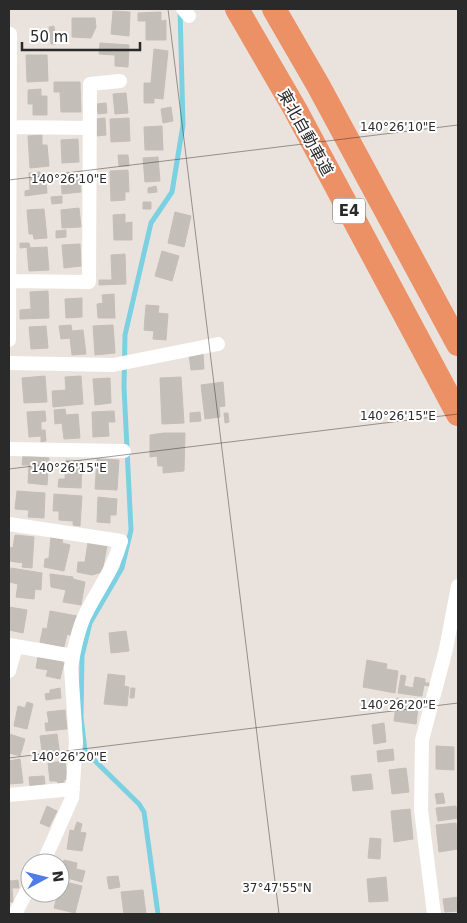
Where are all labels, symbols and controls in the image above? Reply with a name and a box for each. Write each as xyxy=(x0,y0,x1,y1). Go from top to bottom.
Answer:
scale bar xyxy=(22,20,140,52)
text: 50 m xyxy=(30,28,68,46)
street label: 東北自動車道 xyxy=(274,86,337,179)
text: 140°26'10"E xyxy=(360,120,436,134)
text: 140°26'10"E xyxy=(31,172,107,186)
road number: E4 xyxy=(333,198,365,224)
text: 140°26'15"E xyxy=(360,409,436,423)
text: 140°26'15"E xyxy=(31,461,107,475)
text: 140°26'20"E xyxy=(360,698,436,712)
text: 140°26'20"E xyxy=(31,750,107,764)
north arrow xyxy=(20,853,70,903)
text: N xyxy=(49,870,67,883)
text: 37°47'55"N xyxy=(242,881,312,895)

